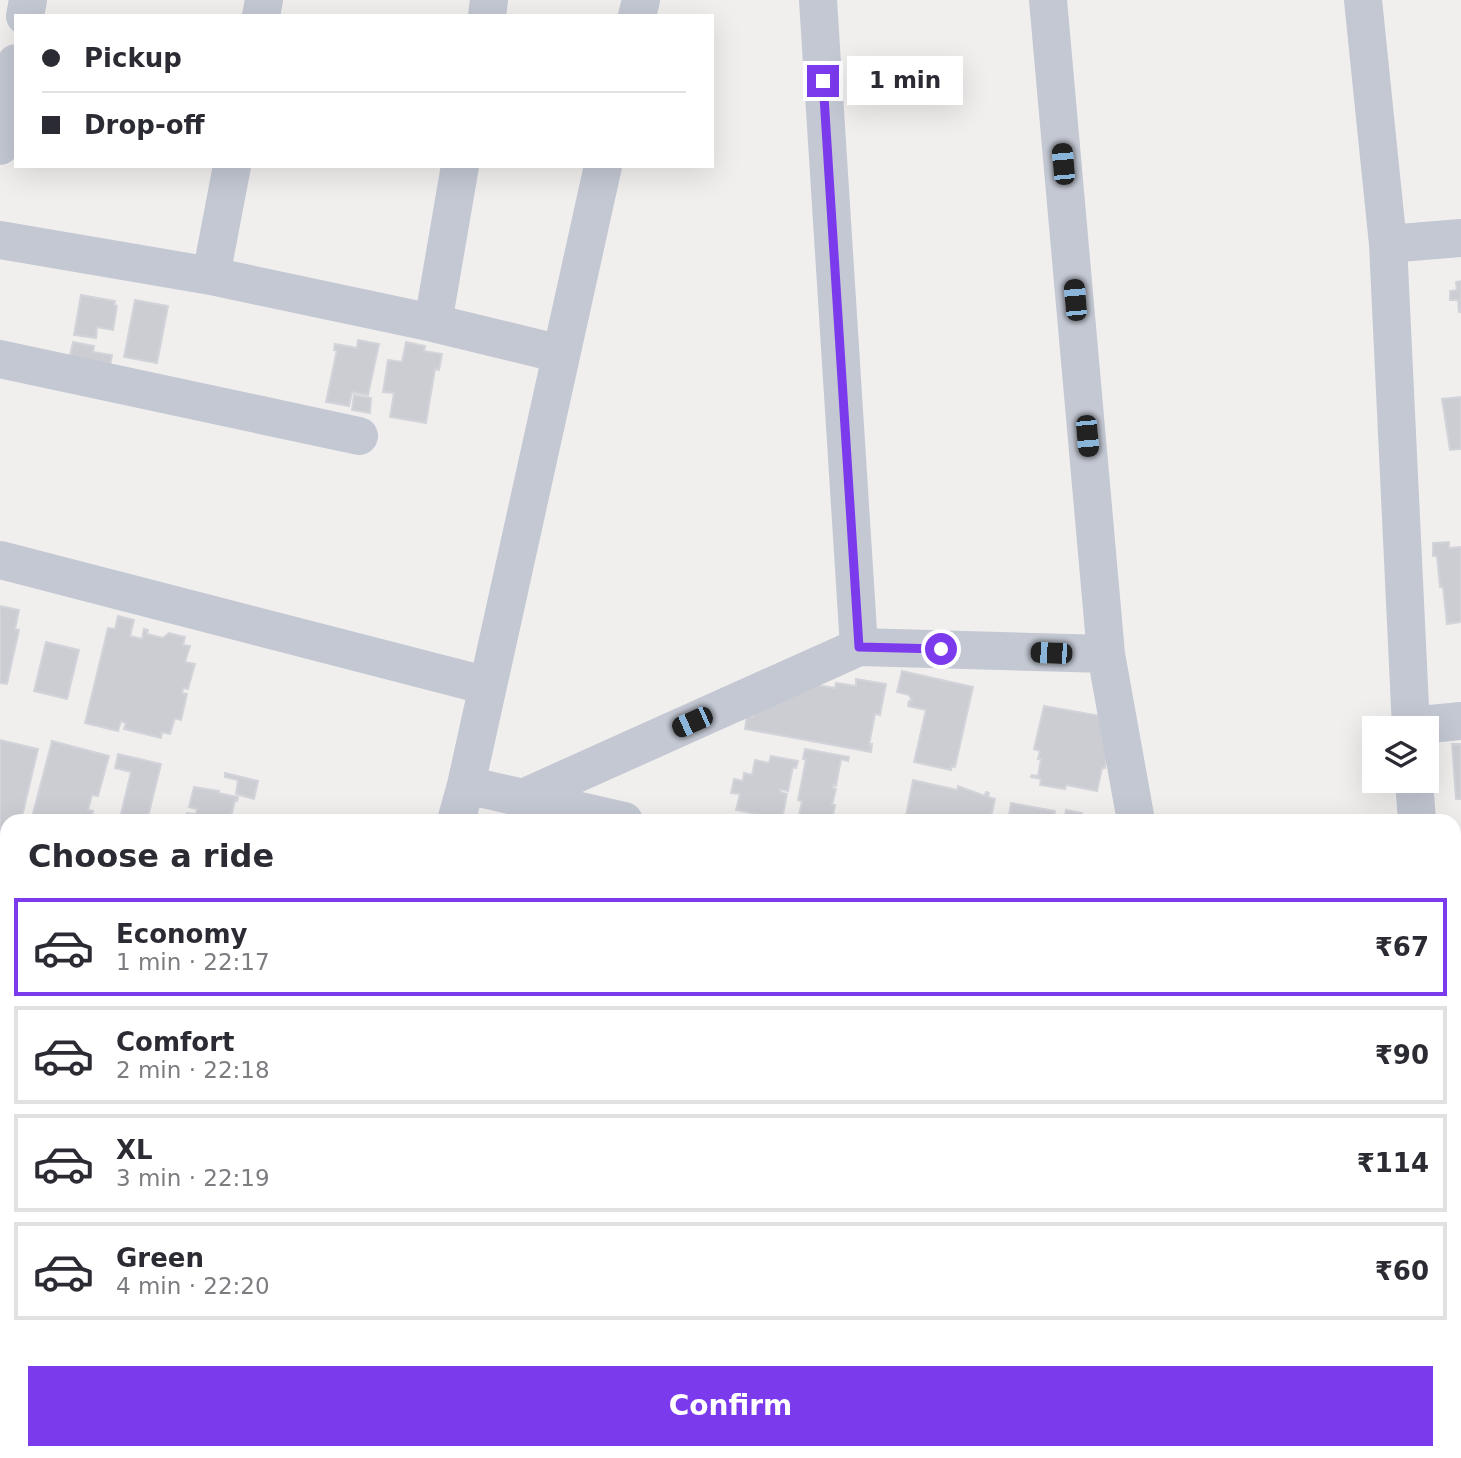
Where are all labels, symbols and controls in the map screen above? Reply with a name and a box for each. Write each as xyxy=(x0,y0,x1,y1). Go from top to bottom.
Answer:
text: Pickup xyxy=(84,43,182,73)
callout: 1 min xyxy=(848,56,963,106)
route end xyxy=(807,65,839,97)
text: 1 min xyxy=(869,67,941,93)
text: Drop-off xyxy=(84,110,205,140)
car xyxy=(1051,142,1076,186)
car xyxy=(1063,278,1088,322)
car xyxy=(1075,414,1100,458)
route start xyxy=(925,633,957,665)
car xyxy=(1030,642,1073,664)
car xyxy=(669,704,716,740)
map controls xyxy=(1362,716,1439,793)
button: layers xyxy=(1362,716,1439,793)
text: Choose a ride xyxy=(28,837,274,875)
icon: car xyxy=(32,916,95,979)
text: Economy xyxy=(116,919,247,949)
text: ₹67 xyxy=(1375,932,1429,962)
text: 1 min · 22:17 xyxy=(116,949,270,975)
icon: car xyxy=(32,1024,95,1087)
text: Comfort xyxy=(116,1027,234,1057)
text: ₹90 xyxy=(1375,1040,1429,1070)
text: 2 min · 22:18 xyxy=(116,1057,270,1083)
icon: car xyxy=(32,1132,95,1195)
text: XL xyxy=(116,1135,153,1165)
text: ₹114 xyxy=(1357,1148,1429,1178)
text: 3 min · 22:19 xyxy=(116,1165,270,1191)
icon: car xyxy=(32,1240,95,1303)
text: Green xyxy=(116,1243,204,1273)
text: ₹60 xyxy=(1375,1256,1429,1286)
text: 4 min · 22:20 xyxy=(116,1273,270,1299)
button: Confirm xyxy=(28,1366,1433,1446)

